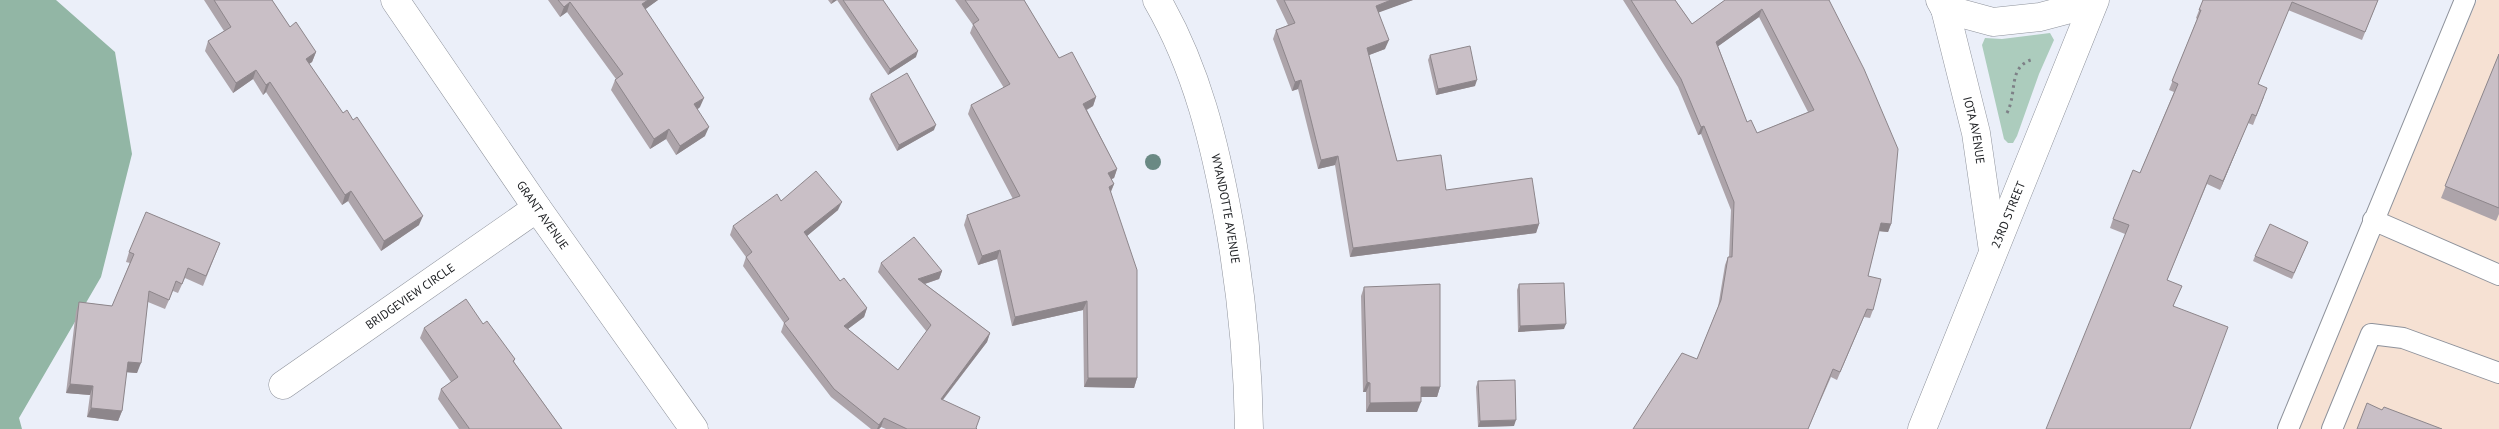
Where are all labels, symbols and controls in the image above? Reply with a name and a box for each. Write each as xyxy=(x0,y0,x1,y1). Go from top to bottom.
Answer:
street label: IOTA AVENUE xyxy=(1960,95,1988,165)
street label: WYANDOTTE AVENUE xyxy=(1208,152,1244,265)
street label: GRANT AVENUE xyxy=(514,178,572,252)
street label: 23RD STREET xyxy=(1988,179,2028,250)
street label: BRIDGEVIEW CIRCLE xyxy=(362,260,457,332)

